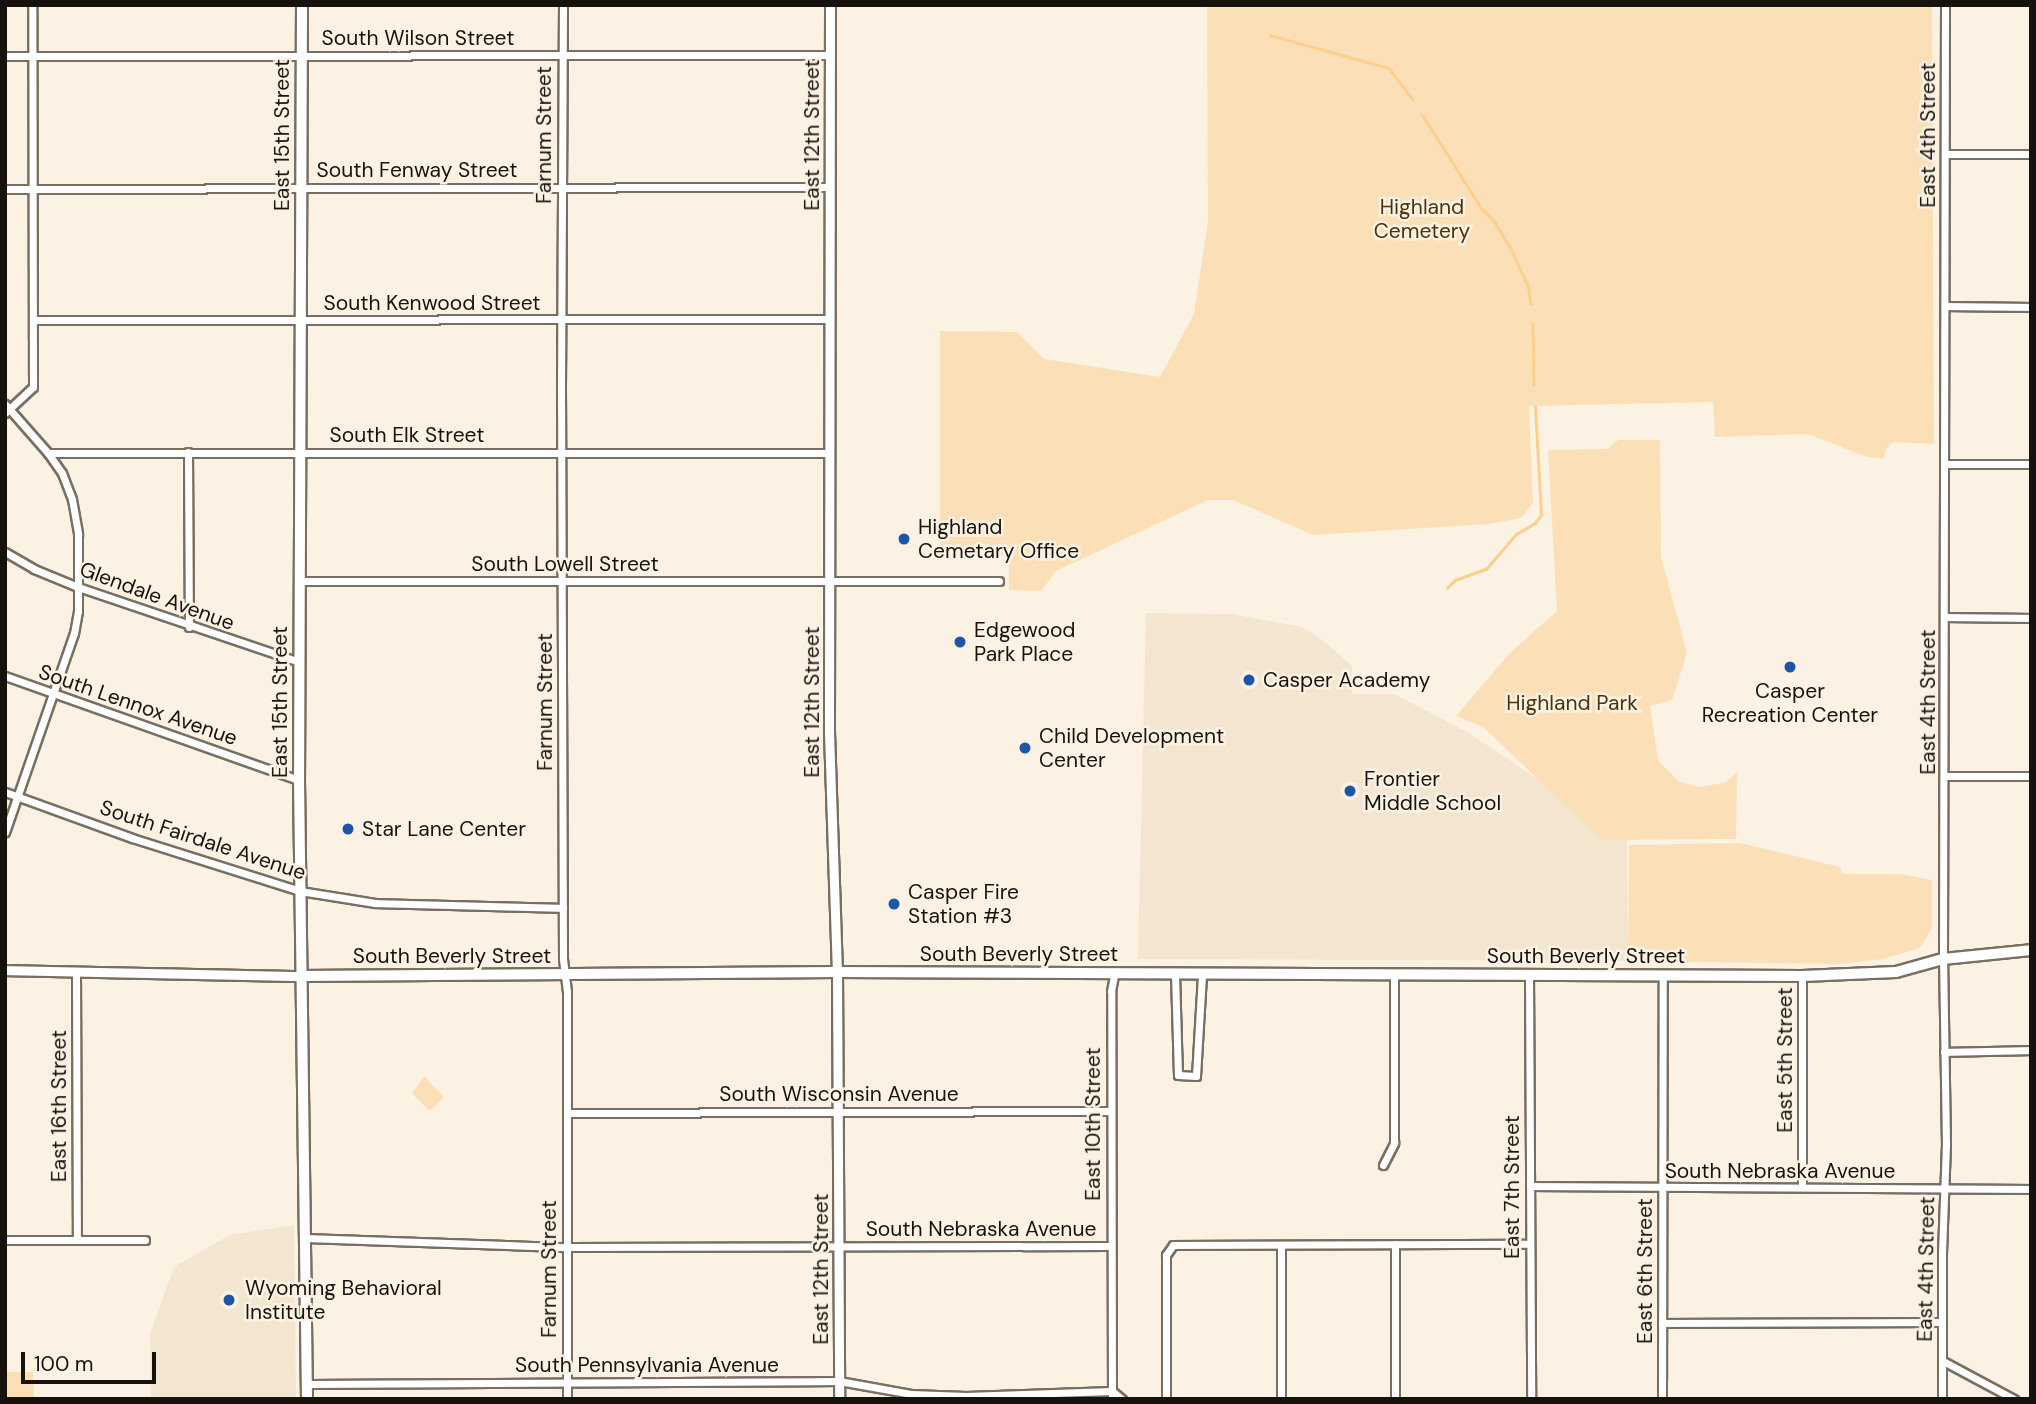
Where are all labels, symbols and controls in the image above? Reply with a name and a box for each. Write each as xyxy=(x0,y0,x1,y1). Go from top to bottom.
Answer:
street label: South Wilson Street xyxy=(322,25,514,51)
street label: East 15th Street xyxy=(269,59,295,211)
street label: East 12th Street xyxy=(799,59,825,211)
street label: East 4th Street xyxy=(1915,62,1941,208)
street label: Farnum Street xyxy=(531,66,557,204)
street label: South Fenway Street xyxy=(317,157,517,183)
park label: Highland Cemetery xyxy=(1374,194,1470,244)
street label: South Kenwood Street xyxy=(324,290,540,316)
street label: South Elk Street xyxy=(330,422,484,448)
place label: Highland Cemetary Office xyxy=(918,514,1079,564)
marker: Highland Cemetary Office xyxy=(896,531,912,547)
street label: South Lowell Street xyxy=(471,551,659,577)
street label: Glendale Avenue xyxy=(76,556,238,636)
place label: Edgewood Park Place xyxy=(974,617,1076,667)
street label: East 15th Street xyxy=(267,626,293,778)
street label: East 12th Street xyxy=(799,626,825,778)
street label: East 4th Street xyxy=(1915,629,1941,775)
street label: Farnum Street xyxy=(532,633,558,771)
marker: Edgewood Park Place xyxy=(952,634,968,650)
street label: South Lennox Avenue xyxy=(35,659,241,751)
marker: Casper Recreation Center xyxy=(1782,659,1798,675)
place label: Casper Academy xyxy=(1263,667,1430,693)
marker: Casper Academy xyxy=(1241,672,1257,688)
place label: Casper Recreation Center xyxy=(1702,678,1878,728)
park label: Highland Park xyxy=(1506,690,1638,716)
place label: Child Development Center xyxy=(1039,723,1224,773)
marker: Child Development Center xyxy=(1017,740,1033,756)
place label: Frontier Middle School xyxy=(1364,766,1501,816)
marker: Frontier Middle School xyxy=(1342,783,1358,799)
street label: South Fairdale Avenue xyxy=(97,795,309,885)
place label: Star Lane Center xyxy=(362,816,526,842)
marker: Star Lane Center xyxy=(340,821,356,837)
place label: Casper Fire Station #3 xyxy=(908,879,1019,929)
marker: Casper Fire Station #3 xyxy=(886,896,902,912)
street label: South Beverly Street xyxy=(920,941,1118,967)
street label: South Beverly Street xyxy=(353,943,551,969)
street label: South Beverly Street xyxy=(1487,943,1685,969)
street label: East 5th Street xyxy=(1772,987,1798,1133)
street label: East 16th Street xyxy=(46,1030,72,1182)
street label: East 10th Street xyxy=(1080,1047,1106,1201)
street label: South Wisconsin Avenue xyxy=(719,1081,959,1107)
street label: East 7th Street xyxy=(1499,1115,1525,1259)
street label: South Nebraska Avenue xyxy=(1665,1158,1895,1184)
street label: East 12th Street xyxy=(808,1193,834,1345)
street label: East 4th Street xyxy=(1912,1196,1940,1342)
street label: East 6th Street xyxy=(1632,1198,1658,1344)
street label: Farnum Street xyxy=(536,1200,562,1338)
street label: South Nebraska Avenue xyxy=(866,1216,1096,1242)
place label: Wyoming Behavioral Institute xyxy=(245,1275,442,1325)
marker: Wyoming Behavioral Institute xyxy=(219,1290,239,1310)
scale bar xyxy=(24,1338,159,1382)
text: 100 m xyxy=(34,1350,94,1378)
street label: South Pennsylvania Avenue xyxy=(515,1352,779,1378)

